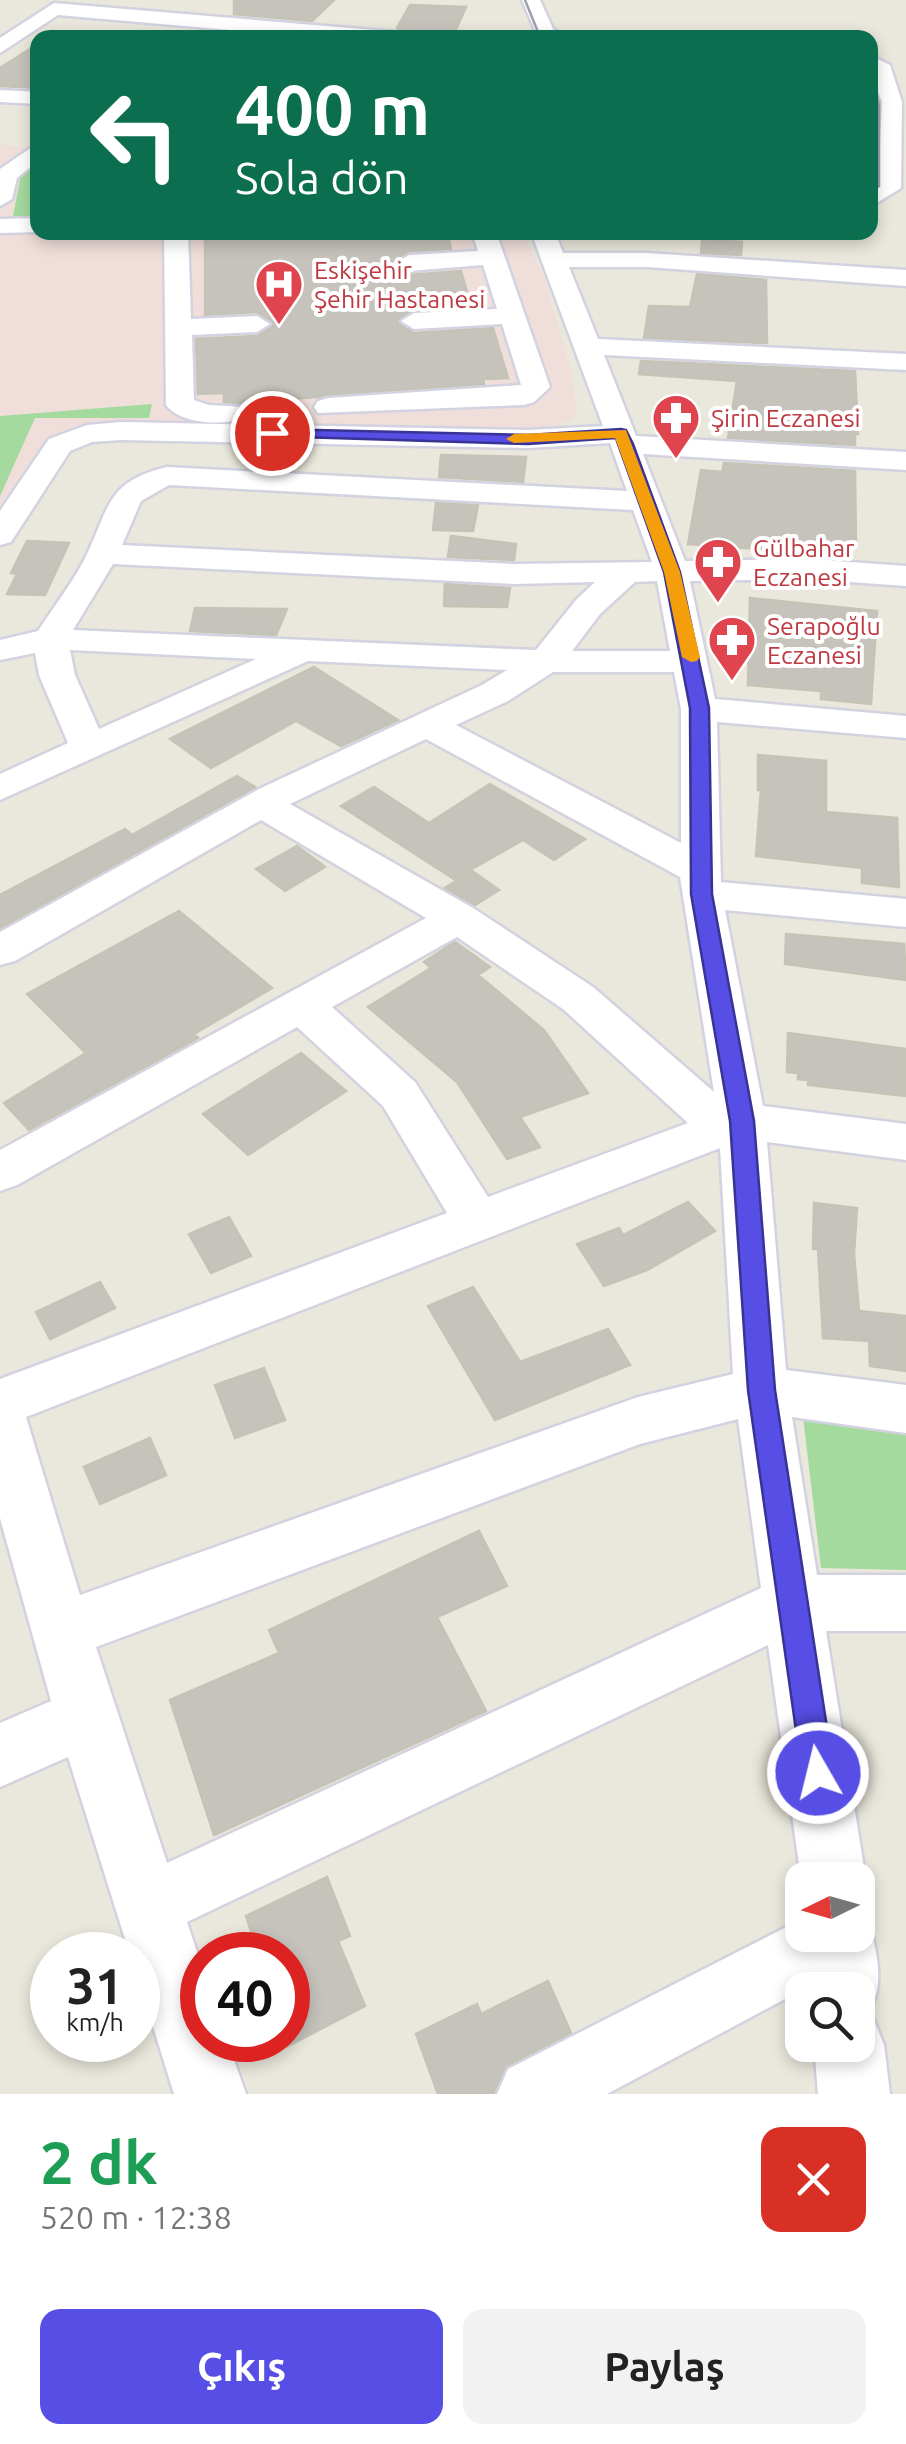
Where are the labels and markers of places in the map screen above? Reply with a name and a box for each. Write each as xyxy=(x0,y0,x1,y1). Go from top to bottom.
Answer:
place label: Eskişehir Şehir Hastanesi xyxy=(314,256,485,313)
hospital icon: Eskişehir Şehir Hastanesi xyxy=(253,258,305,326)
pin xyxy=(230,391,315,476)
pharmacy icon: Şirin Eczanesi xyxy=(650,392,702,460)
place label: Şirin Eczanesi xyxy=(711,404,861,432)
place label: Gülbahar Eczanesi xyxy=(753,534,855,591)
pharmacy icon: Gülbahar Eczanesi xyxy=(692,536,744,604)
place label: Serapoğlu Eczanesi xyxy=(767,612,881,669)
pharmacy icon: Serapoğlu Eczanesi xyxy=(706,614,758,682)

